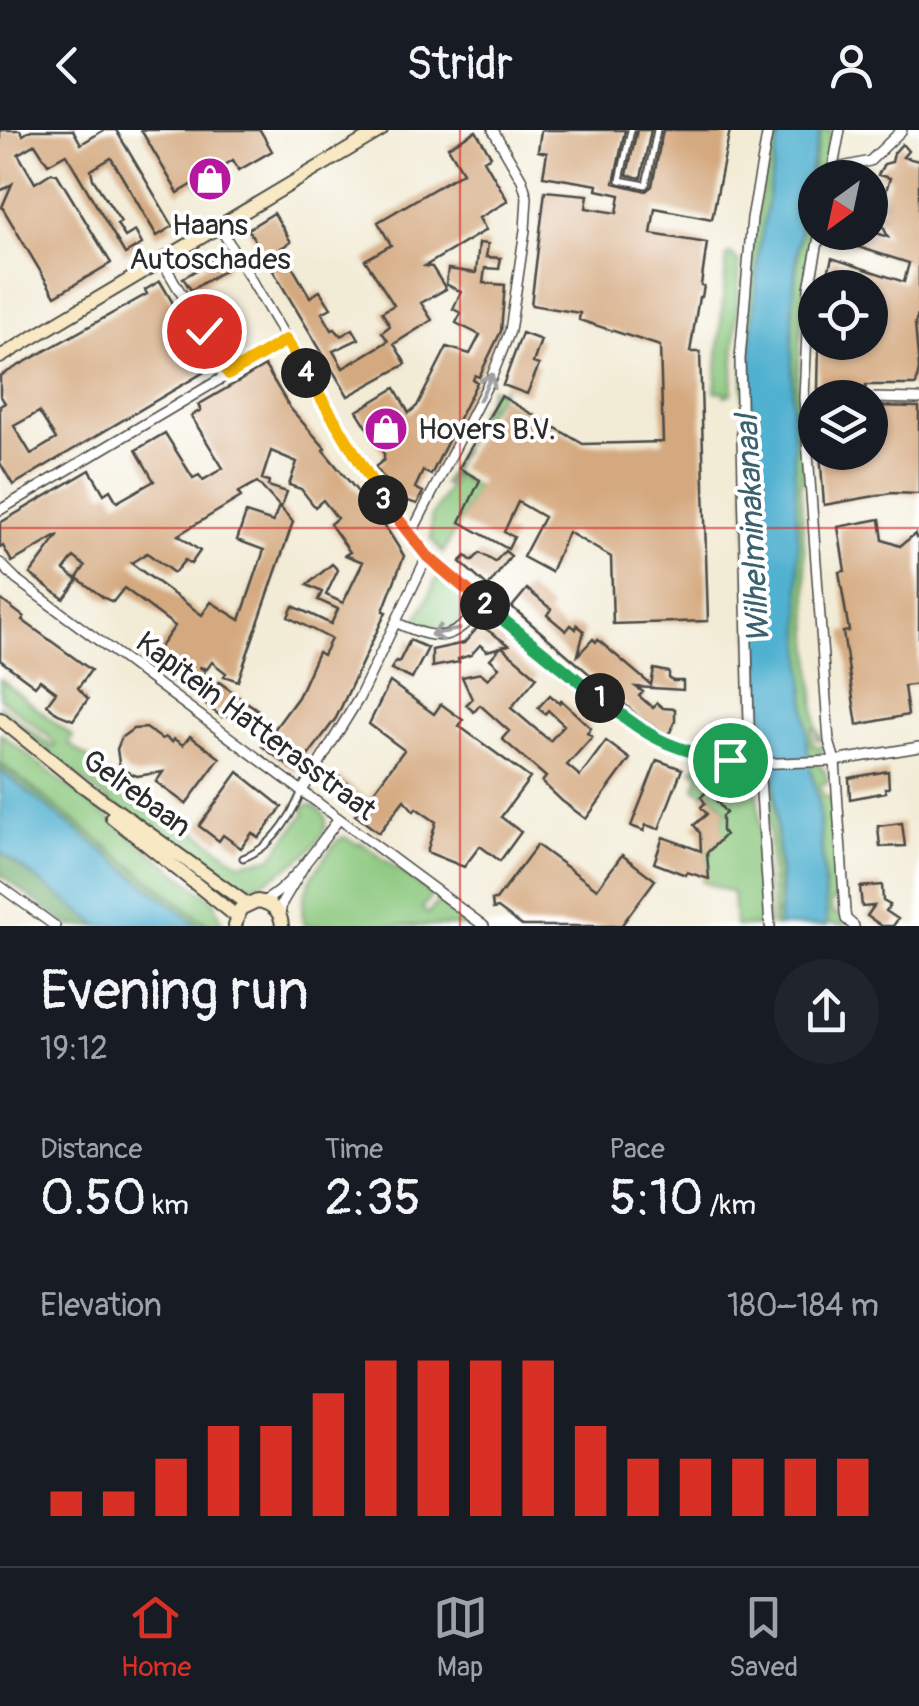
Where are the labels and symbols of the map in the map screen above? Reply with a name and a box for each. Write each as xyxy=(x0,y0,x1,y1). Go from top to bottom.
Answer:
shop icon: Haans Autoschades xyxy=(187,156,233,202)
north arrow xyxy=(798,160,888,250)
place label: Haans Autoschades xyxy=(129,207,291,278)
pin xyxy=(162,289,247,374)
pin: 4 xyxy=(281,348,331,398)
one-way arrow xyxy=(478,373,497,403)
shop icon: Hovers B.V. xyxy=(363,406,409,452)
water label: Wilhelminakanaal xyxy=(727,410,779,644)
place label: Hovers B.V. xyxy=(418,411,556,448)
pin: 3 xyxy=(358,475,408,525)
pin: 2 xyxy=(460,580,510,630)
street label: Kapitein Hatterasstraat xyxy=(128,624,384,829)
one-way arrow xyxy=(430,624,462,643)
pin: 1 xyxy=(575,673,625,723)
pin xyxy=(688,718,773,803)
street label: Gelrebaan xyxy=(75,742,198,845)

